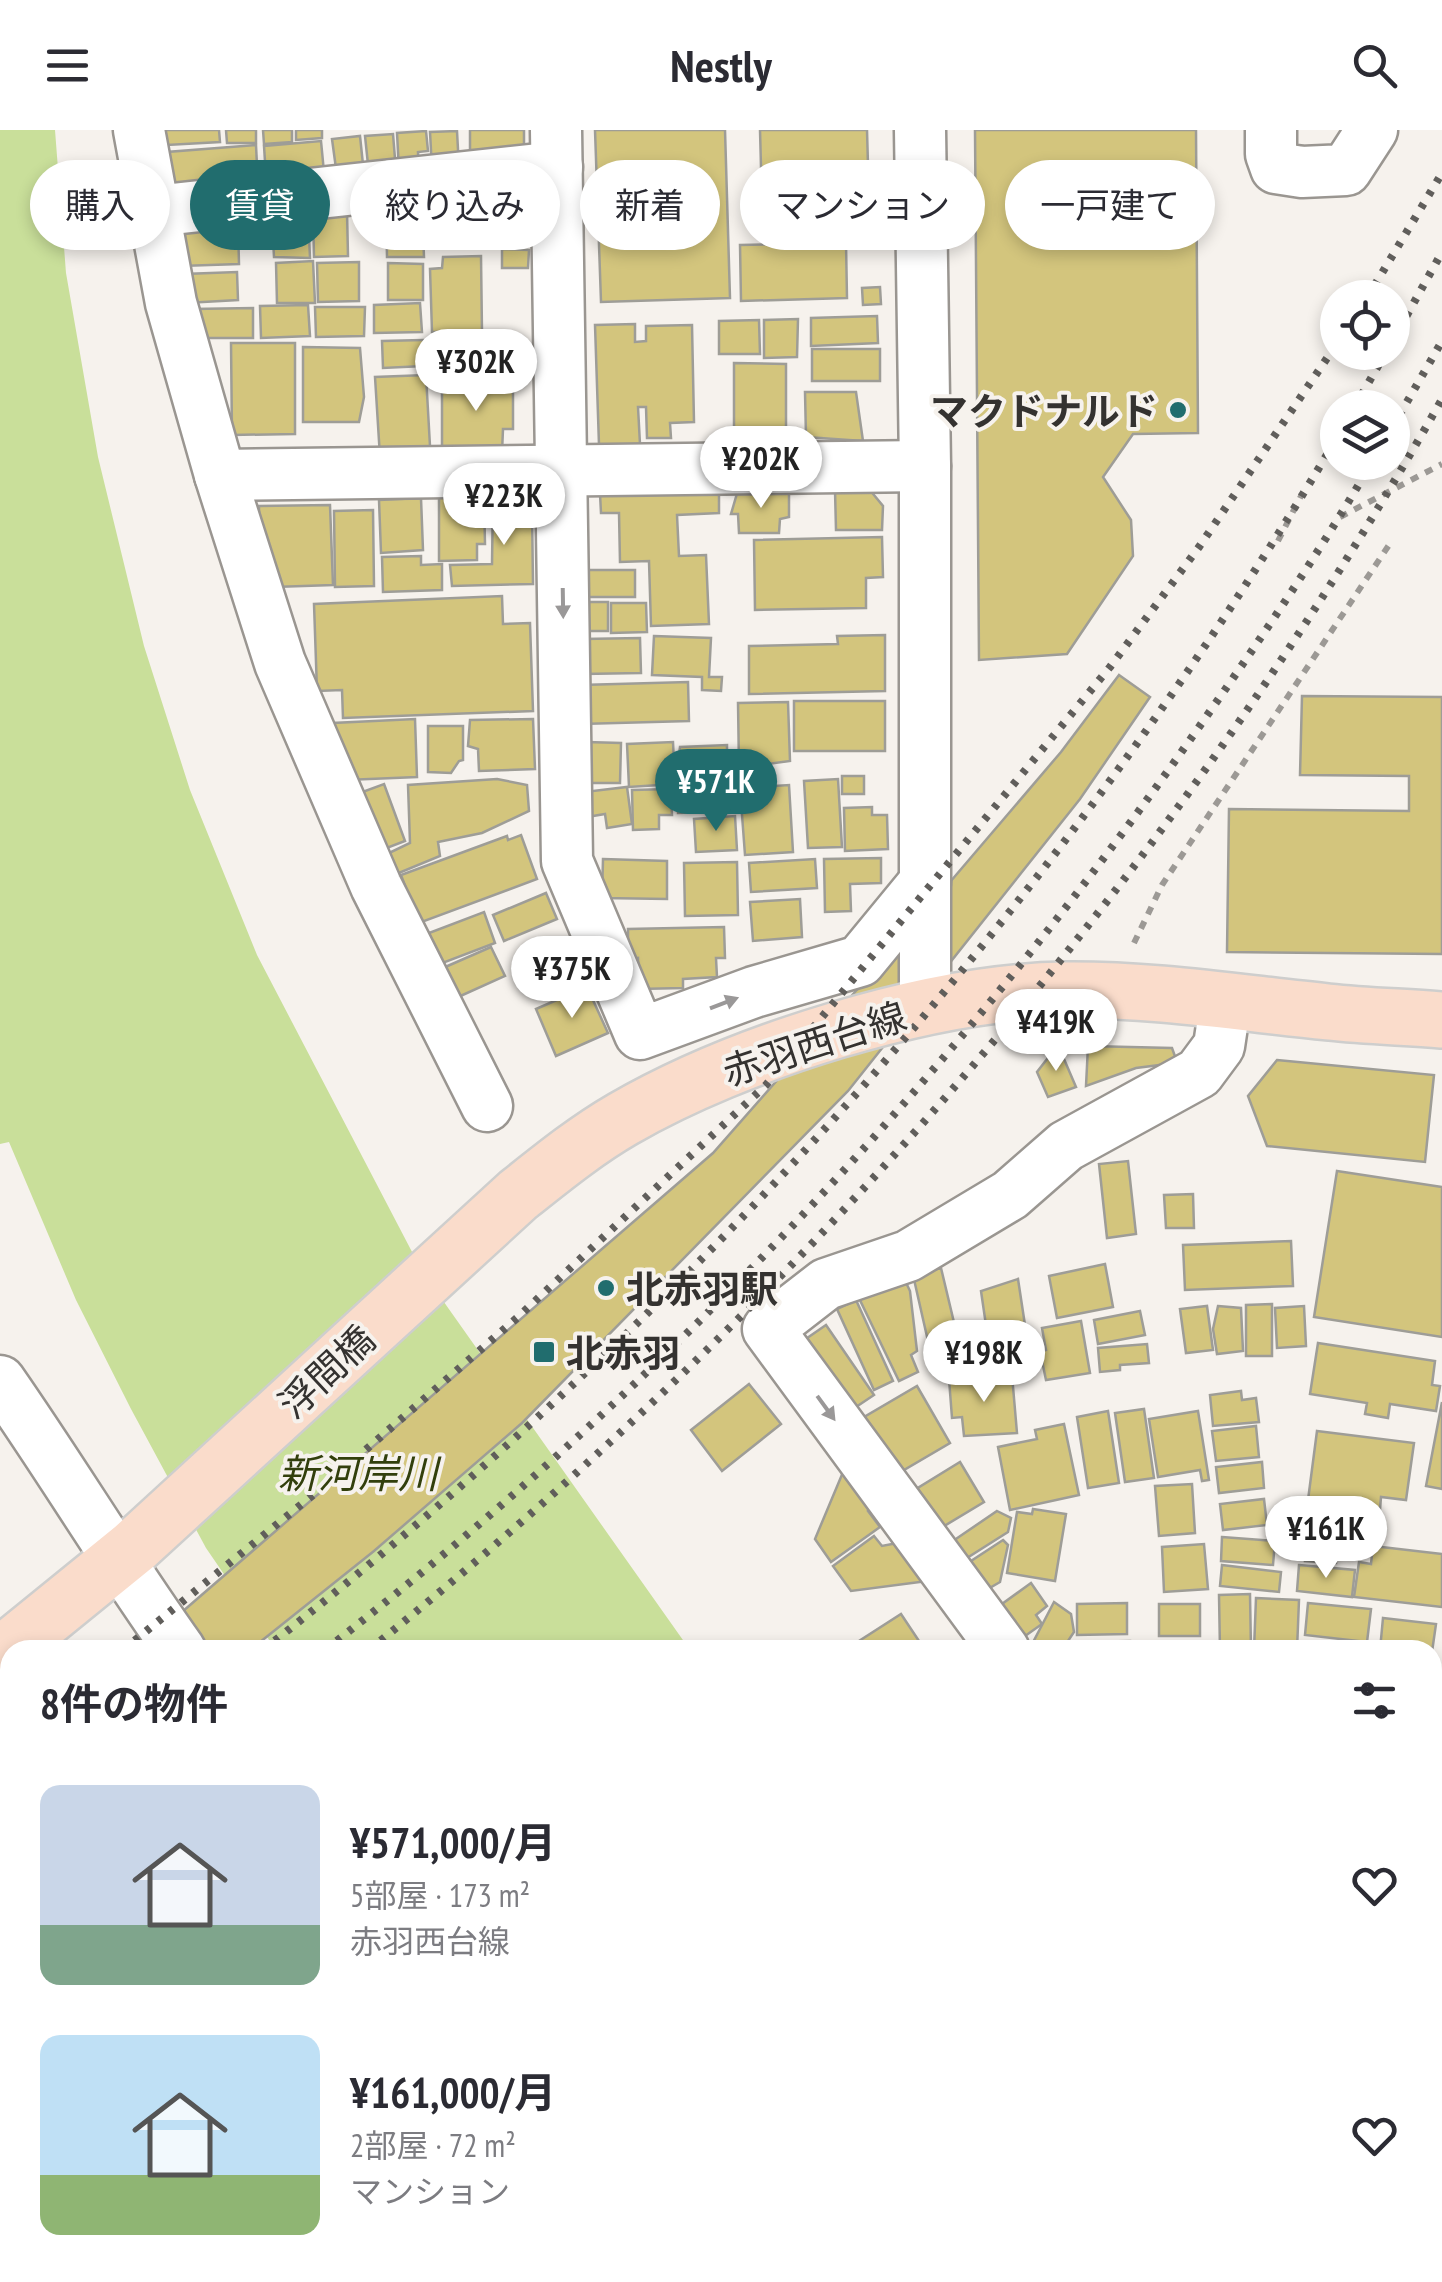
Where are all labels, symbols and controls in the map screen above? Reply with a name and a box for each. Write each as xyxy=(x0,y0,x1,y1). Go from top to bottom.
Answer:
text: Nestly xyxy=(670,36,772,94)
icon: menu xyxy=(40,38,95,93)
icon: search xyxy=(1347,38,1402,93)
chip: 購入 xyxy=(30,160,170,250)
chip: 賃貸 xyxy=(190,160,330,250)
chip: 絞り込み xyxy=(350,160,560,250)
chip: 新着 xyxy=(580,160,720,250)
chip: マンション xyxy=(740,160,985,250)
chip: 一戸建て xyxy=(1005,160,1215,250)
map controls xyxy=(1320,280,1410,480)
button: locate xyxy=(1320,280,1410,370)
pin: ¥302K xyxy=(406,329,546,414)
text: ¥302K xyxy=(437,340,515,382)
place label: マクドナルド xyxy=(930,386,1158,435)
button: layers xyxy=(1320,390,1410,480)
marker: マクドナルド xyxy=(1167,399,1189,421)
pin: ¥202K xyxy=(691,426,831,511)
text: ¥202K xyxy=(722,437,800,479)
pin: ¥223K xyxy=(434,463,574,548)
text: ¥223K xyxy=(465,474,543,516)
one-way arrow xyxy=(555,588,571,620)
pin: ¥571K xyxy=(646,749,786,834)
text: ¥571K xyxy=(677,760,755,802)
pin: ¥375K xyxy=(502,936,642,1021)
text: ¥375K xyxy=(533,947,611,989)
pin: ¥419K xyxy=(986,989,1126,1074)
street label: 赤羽西台線 xyxy=(716,990,912,1096)
one-way arrow xyxy=(709,995,739,1010)
text: ¥419K xyxy=(1017,1000,1095,1042)
place label: 北赤羽駅 xyxy=(626,1264,778,1313)
marker: 北赤羽駅 xyxy=(595,1277,617,1299)
street label: 浮間橋 xyxy=(268,1314,384,1428)
pin: ¥198K xyxy=(914,1320,1054,1405)
place label: 北赤羽 xyxy=(566,1328,680,1377)
text: ¥198K xyxy=(945,1331,1023,1373)
marker: 北赤羽 xyxy=(531,1339,557,1365)
one-way arrow xyxy=(815,1395,835,1421)
water label: 新河岸川 xyxy=(278,1447,442,1499)
pin: ¥161K xyxy=(1256,1496,1396,1581)
text: ¥161K xyxy=(1287,1507,1365,1549)
icon: filters xyxy=(1347,1673,1402,1728)
text: 8件の物件 xyxy=(40,1676,228,1731)
text: ¥571,000/月 xyxy=(350,1815,556,1870)
icon: home xyxy=(120,1825,240,1945)
icon: heart xyxy=(1347,1858,1402,1913)
text: 5部屋 · 173 m² xyxy=(350,1874,530,1916)
text: 赤羽西台線 xyxy=(350,1920,510,1962)
text: ¥161,000/月 xyxy=(350,2065,556,2120)
icon: home xyxy=(120,2075,240,2195)
icon: heart xyxy=(1347,2108,1402,2163)
text: 2部屋 · 72 m² xyxy=(350,2124,516,2166)
text: マンション xyxy=(350,2170,510,2212)

